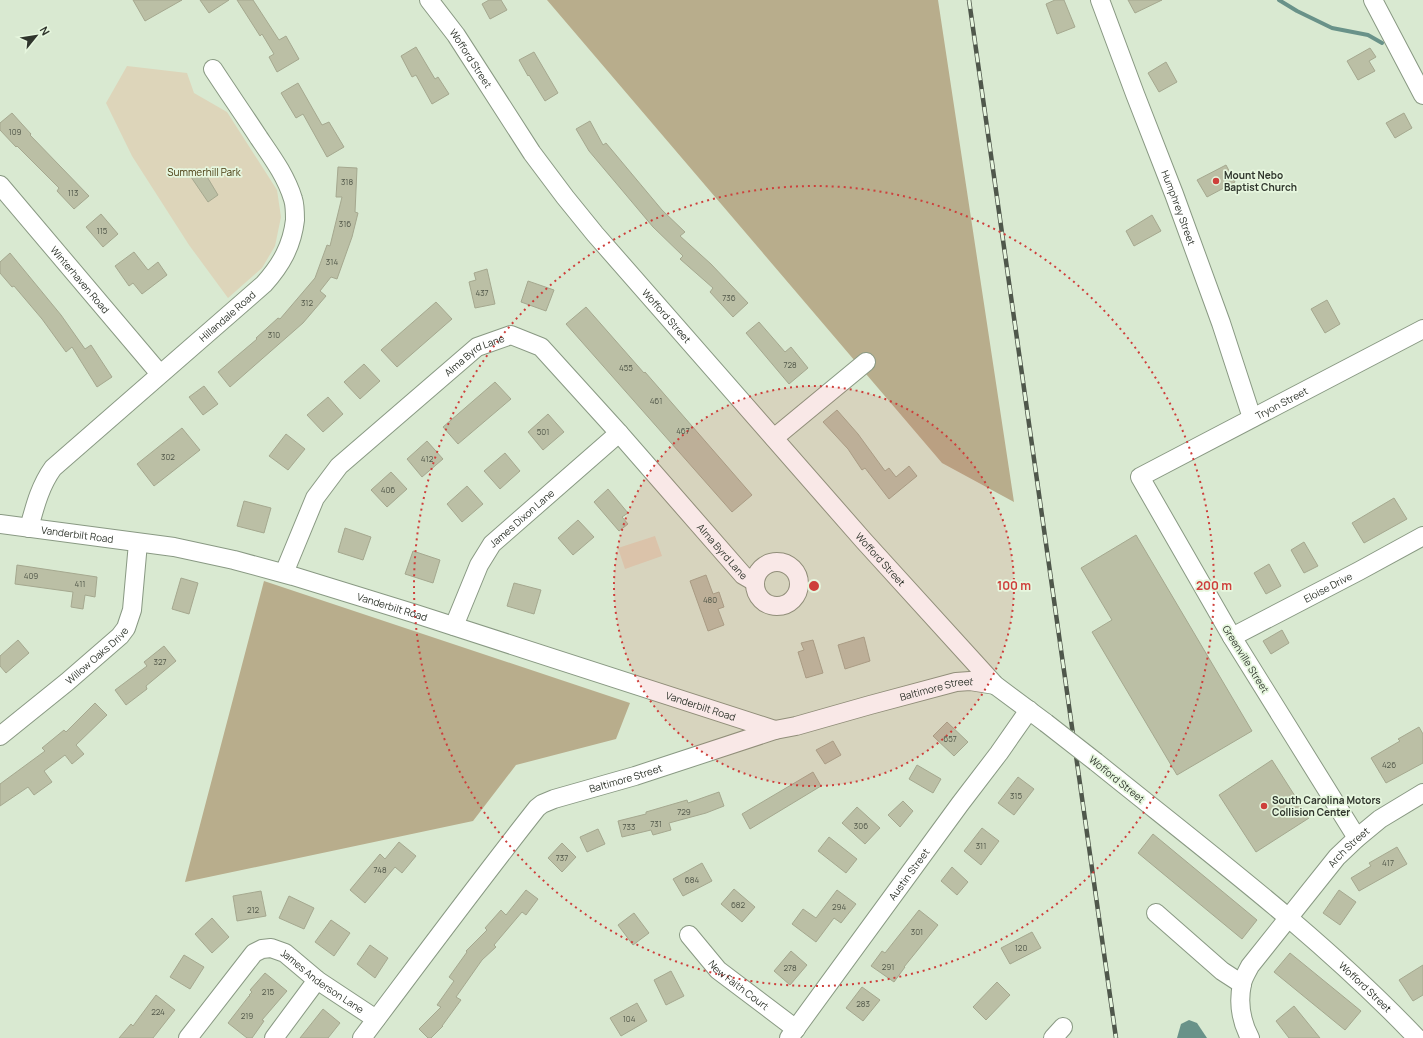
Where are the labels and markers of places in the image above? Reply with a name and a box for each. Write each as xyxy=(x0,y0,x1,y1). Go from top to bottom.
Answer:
place label: Mount Nebo Baptist Church xyxy=(1224,168,1297,194)
marker: Mount Nebo Baptist Church xyxy=(1211,176,1221,186)
centre of rings xyxy=(807,579,821,593)
place label: South Carolina Motors Collision Center xyxy=(1272,793,1381,819)
marker: South Carolina Motors Collision Center xyxy=(1259,801,1269,811)

